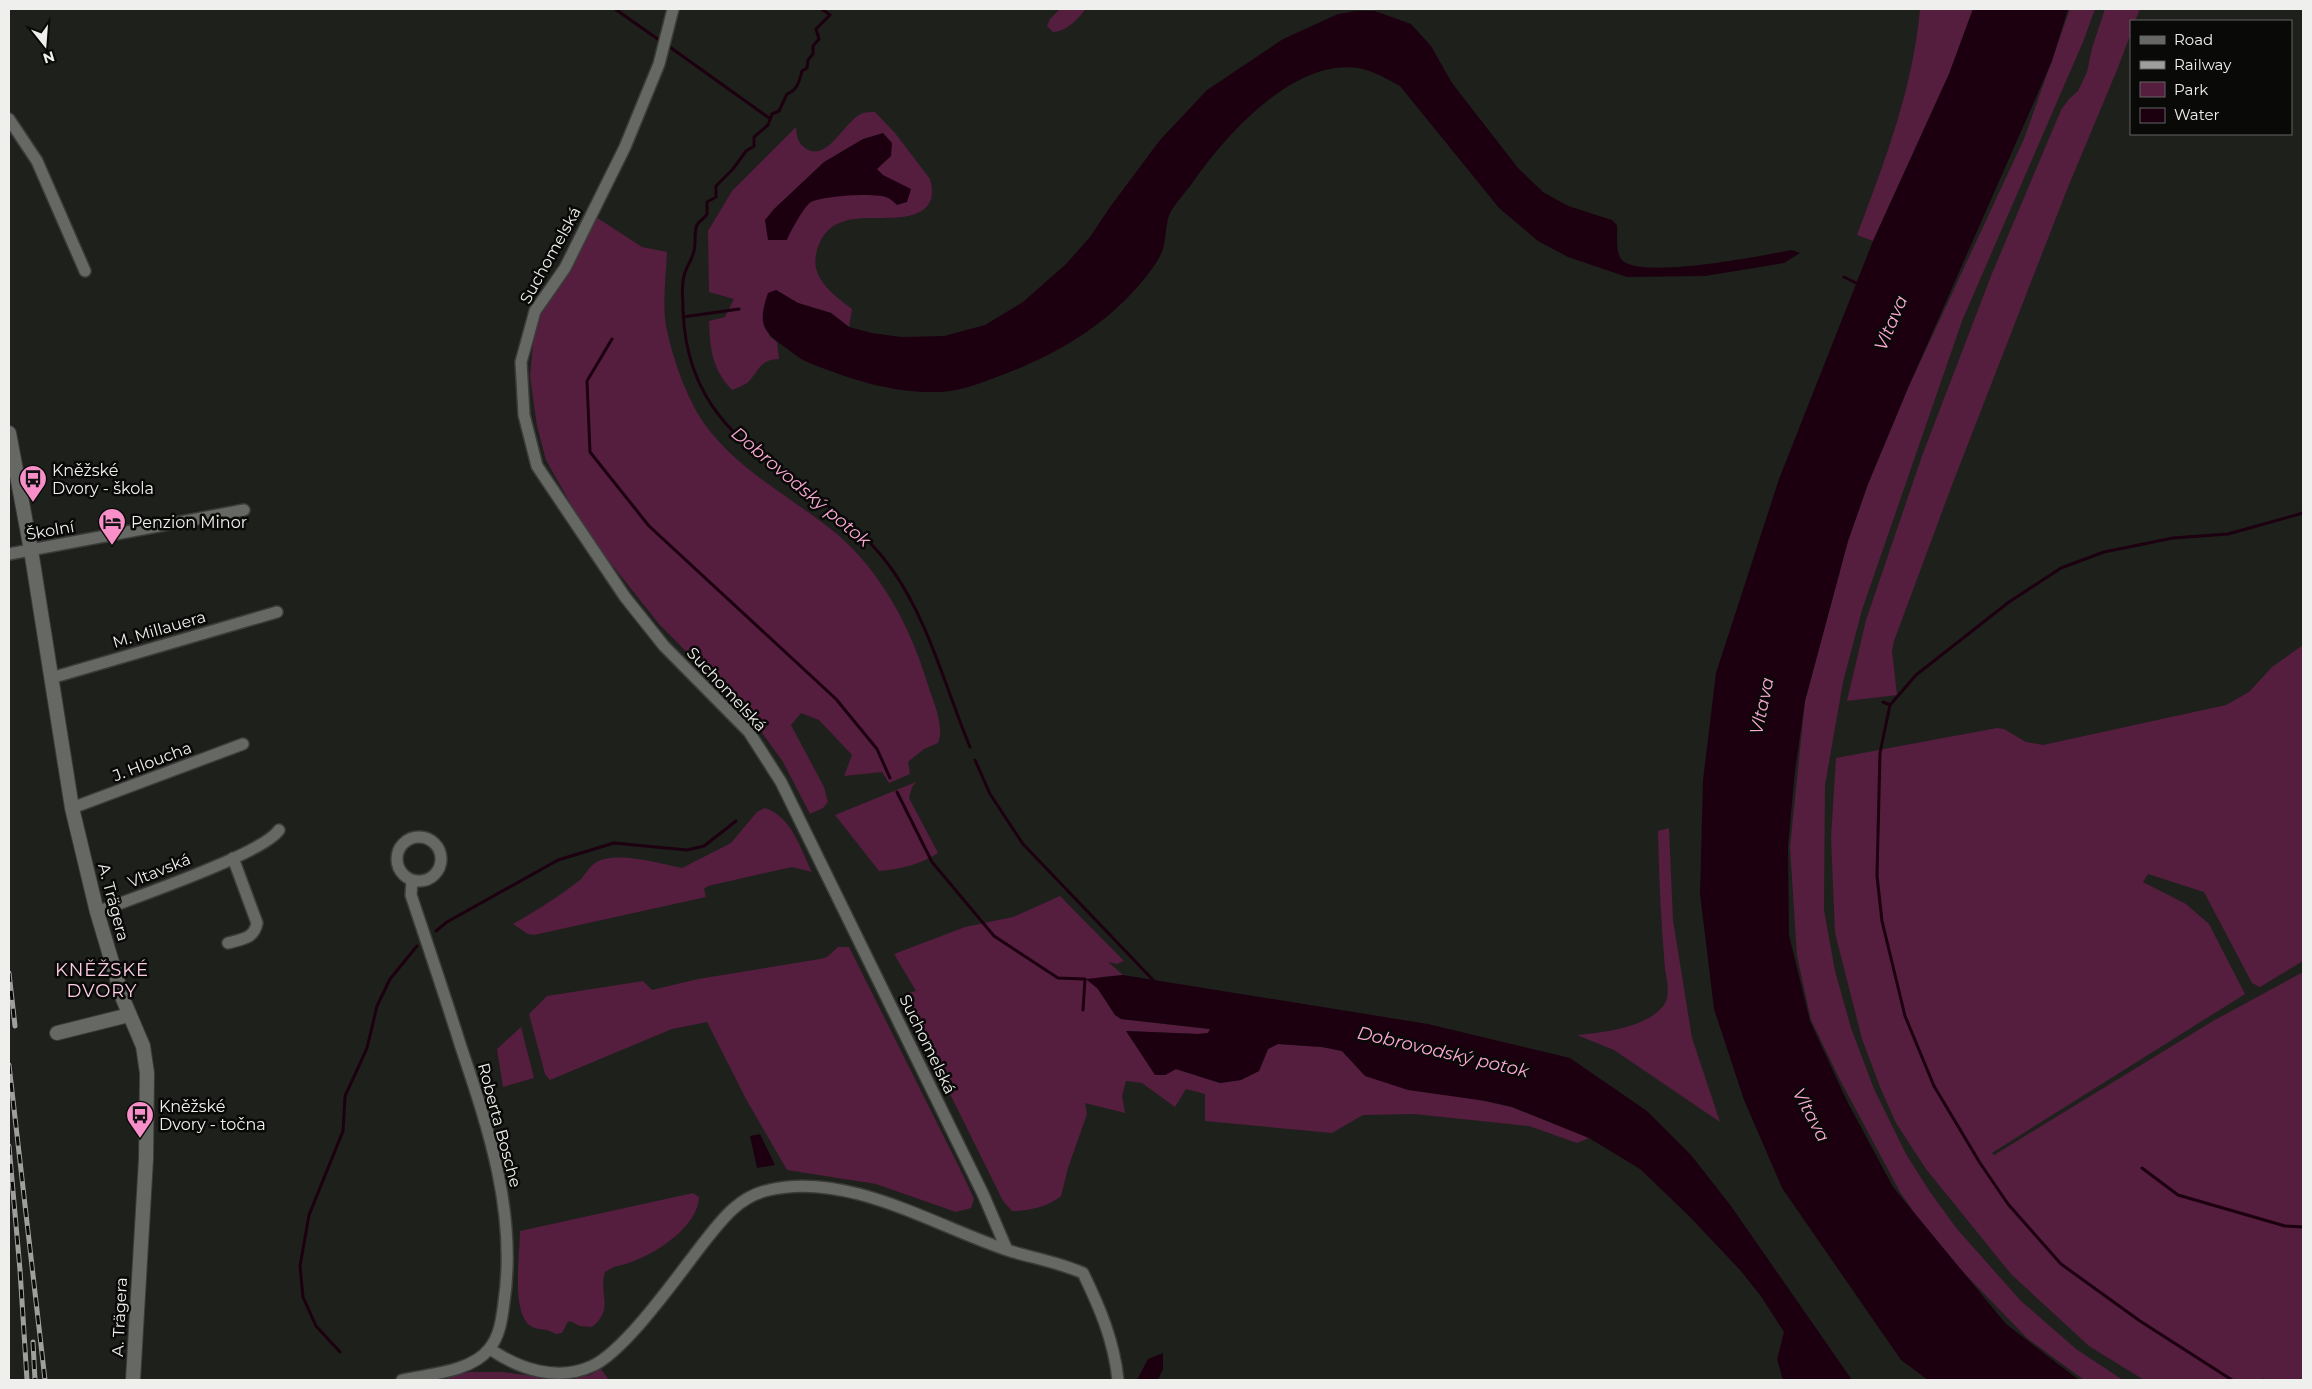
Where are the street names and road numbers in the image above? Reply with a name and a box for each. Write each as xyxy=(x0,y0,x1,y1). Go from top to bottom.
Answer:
street label: Suchomelská xyxy=(516,203,585,307)
street label: Školní xyxy=(25,517,76,544)
street label: M. Millauera xyxy=(110,607,208,652)
street label: Suchomelská xyxy=(683,643,770,735)
street label: J. Hloucha xyxy=(109,738,194,786)
street label: Vltavská xyxy=(125,849,193,892)
street label: A. Trägera xyxy=(94,861,133,943)
street label: Suchomelská xyxy=(895,992,960,1097)
street label: Roberta Bosche xyxy=(474,1061,525,1189)
street label: A. Trägera xyxy=(108,1277,131,1357)

